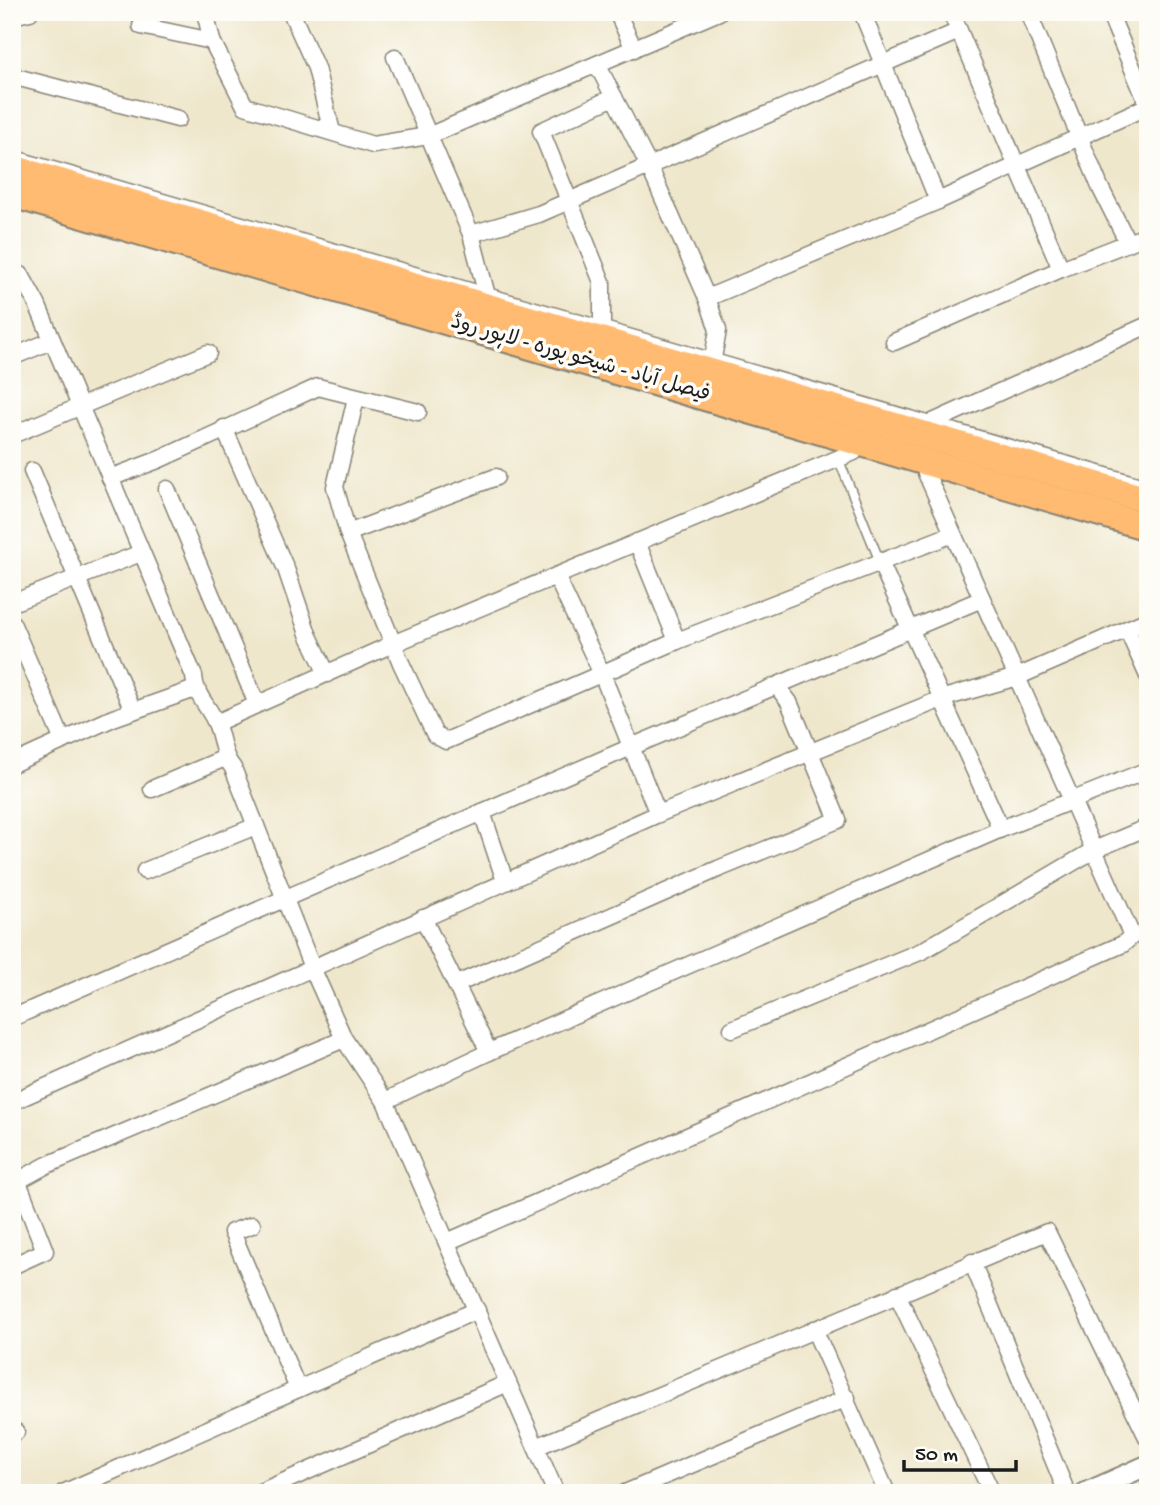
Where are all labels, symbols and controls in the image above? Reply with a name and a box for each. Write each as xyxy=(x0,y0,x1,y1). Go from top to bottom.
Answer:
street label: فیصل آباد - شیخو پورہ - لاہور روڈ xyxy=(448,309,713,409)
scale bar xyxy=(904,1428,1016,1472)
text: 50 m xyxy=(915,1444,958,1469)

